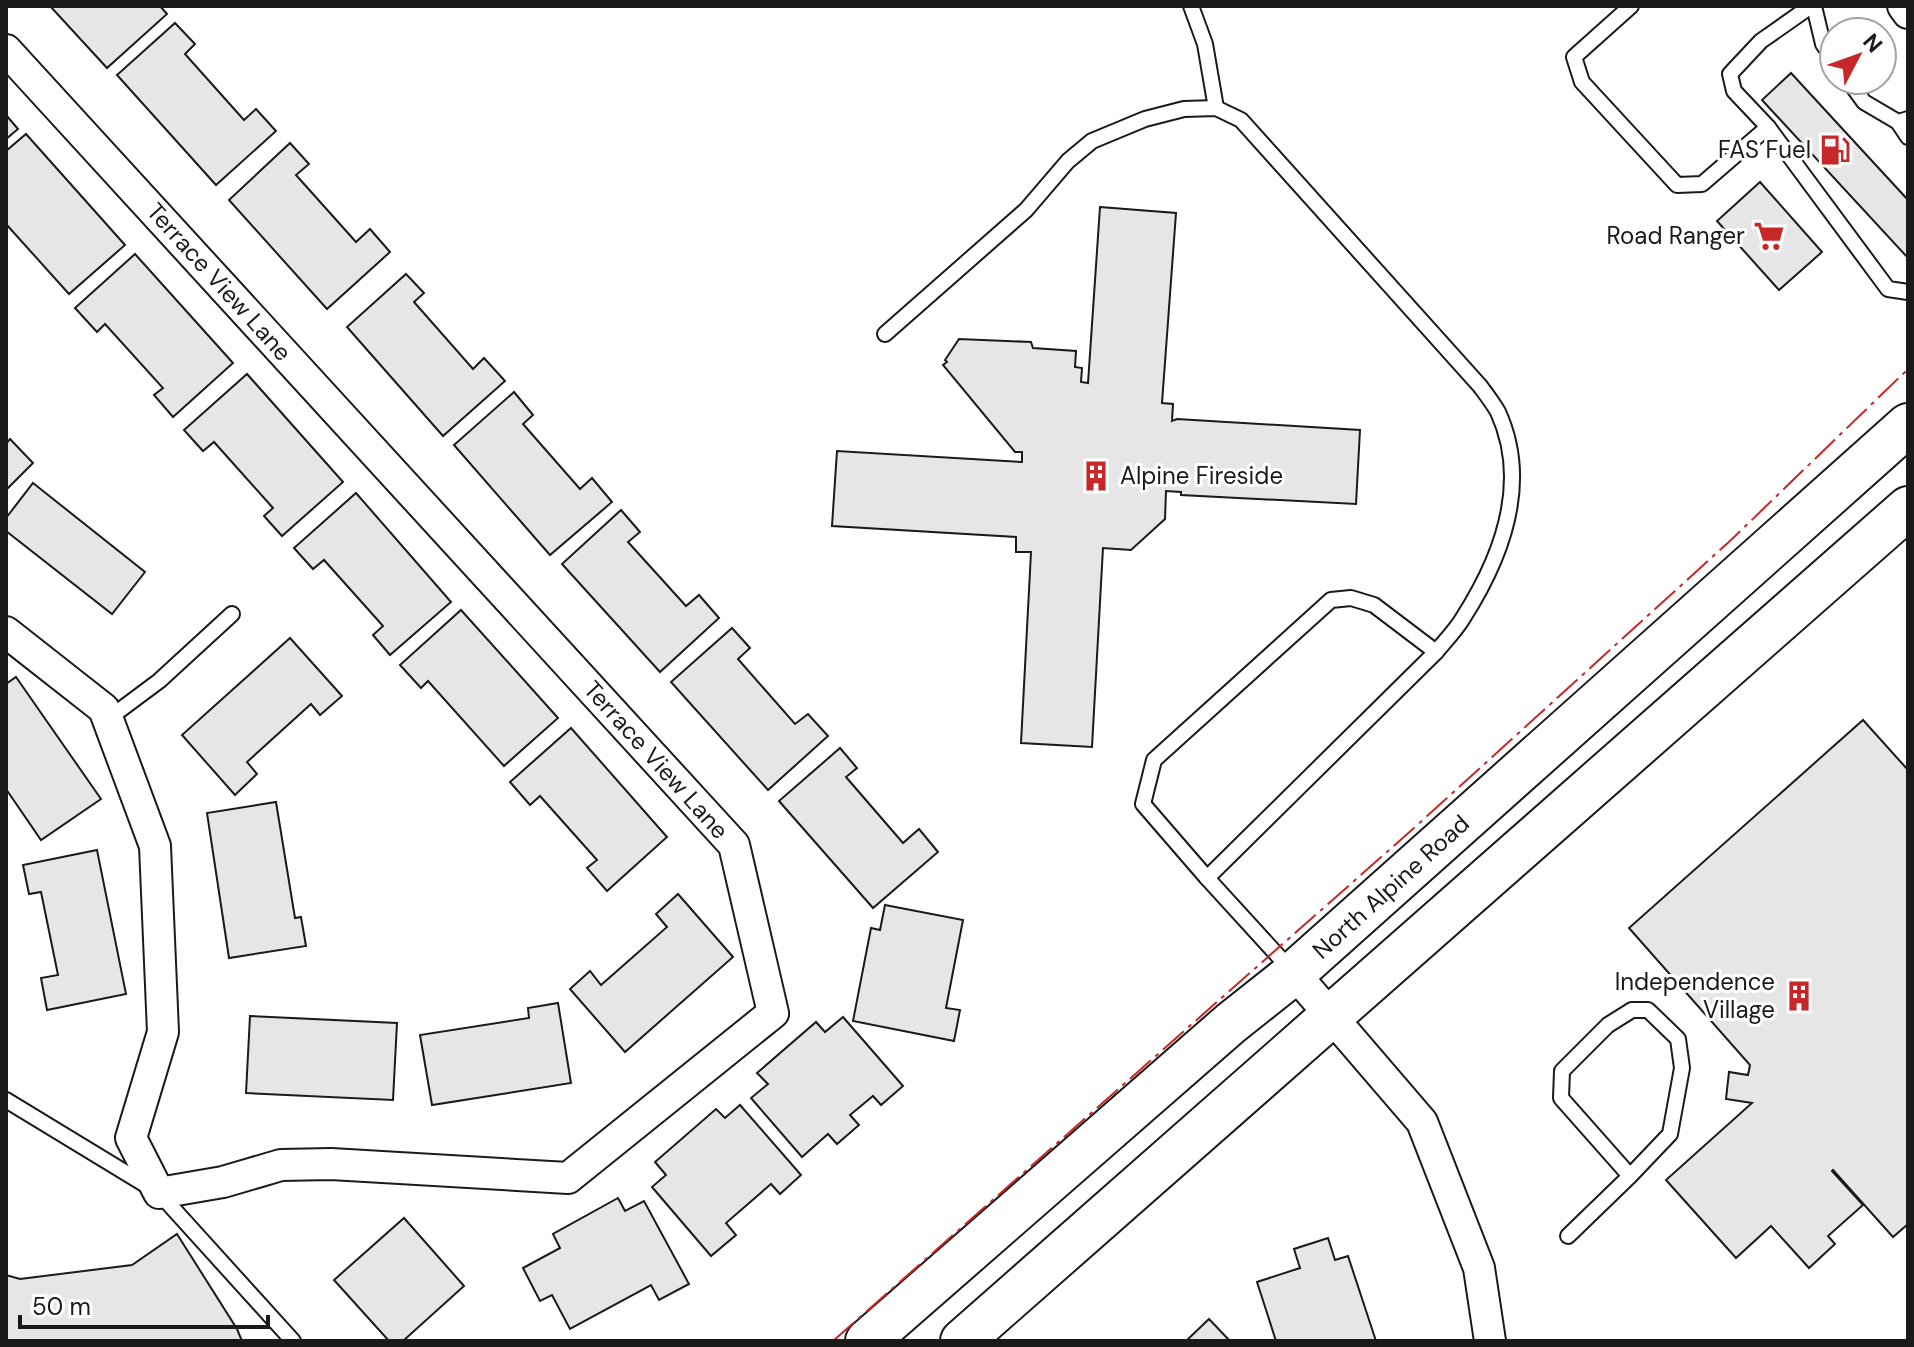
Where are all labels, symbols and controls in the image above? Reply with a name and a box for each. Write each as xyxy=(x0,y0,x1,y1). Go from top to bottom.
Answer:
north arrow xyxy=(1818,16,1898,96)
text: N xyxy=(1857,28,1889,59)
fuel station icon: FAS Fuel xyxy=(1818,133,1852,167)
place label: FAS Fuel xyxy=(1718,134,1811,165)
street label: Terrace View Lane xyxy=(140,196,299,367)
supermarket icon: Road Ranger xyxy=(1752,219,1786,253)
place label: Road Ranger xyxy=(1607,220,1745,251)
building icon: Alpine Fireside xyxy=(1079,459,1113,493)
place label: Alpine Fireside xyxy=(1120,460,1283,491)
street label: Terrace View Lane xyxy=(577,674,736,845)
street label: North Alpine Road xyxy=(1306,808,1476,965)
place label: Independence Village xyxy=(1615,966,1775,1025)
building icon: Independence Village xyxy=(1782,979,1816,1013)
scale bar xyxy=(20,1279,268,1329)
text: 50 m xyxy=(32,1291,91,1322)

